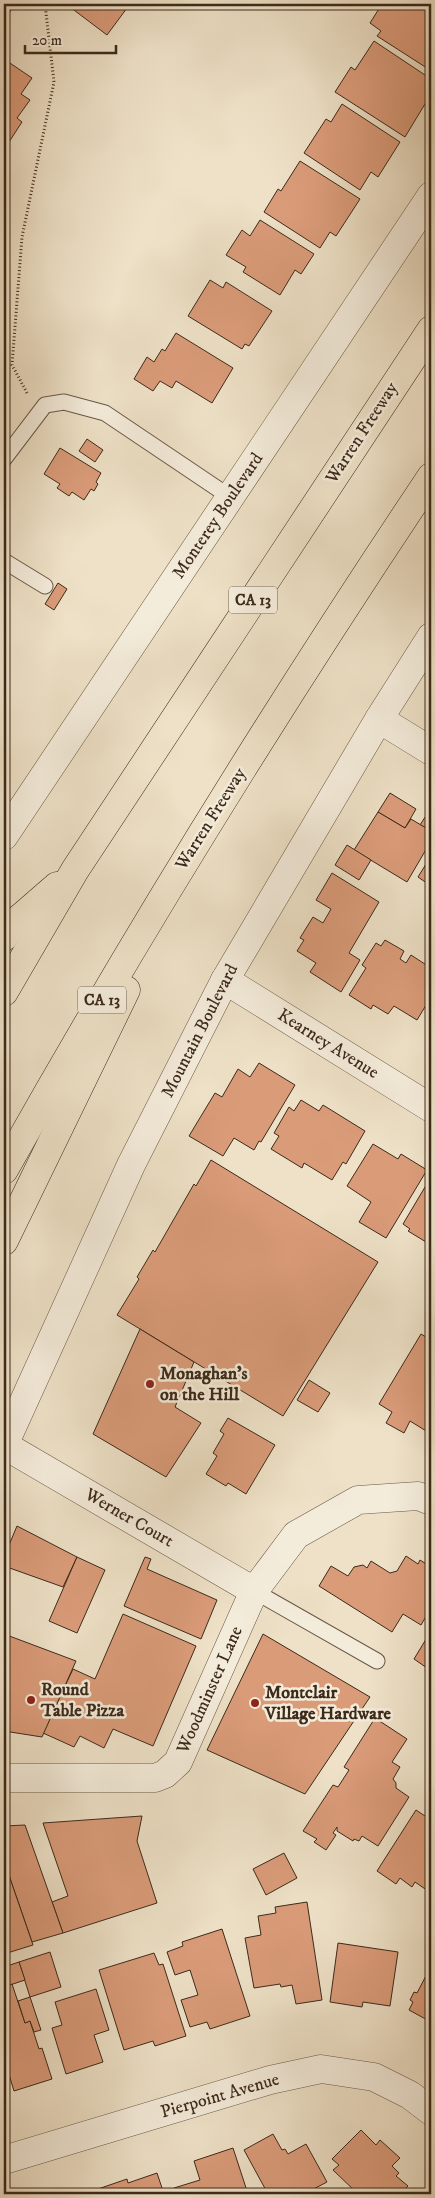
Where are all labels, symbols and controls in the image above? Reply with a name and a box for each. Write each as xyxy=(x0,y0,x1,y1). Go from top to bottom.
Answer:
scale bar xyxy=(25,22,116,54)
text: 20 m xyxy=(32,31,62,50)
street label: Warren Freeway xyxy=(321,378,403,489)
street label: Monterey Boulevard xyxy=(168,449,268,583)
road number: CA 13 xyxy=(229,586,277,614)
street label: Warren Freeway xyxy=(170,763,251,875)
street label: Mountain Boulevard xyxy=(157,960,243,1102)
road number: CA 13 xyxy=(78,986,126,1014)
street label: Kearney Avenue xyxy=(273,1004,383,1084)
place label: Monaghan's on the Hill xyxy=(160,1363,247,1406)
marker: Monaghan's on the Hill xyxy=(144,1378,156,1390)
street label: Werner Court xyxy=(80,1483,178,1552)
street label: Woodminster Lane xyxy=(172,1623,248,1758)
place label: Round Table Pizza xyxy=(40,1679,124,1722)
place label: Montclair Village Hardware xyxy=(264,1682,392,1725)
marker: Round Table Pizza xyxy=(25,1694,37,1706)
marker: Montclair Village Hardware xyxy=(249,1697,261,1709)
street label: Pierpoint Avenue xyxy=(158,2069,282,2123)

